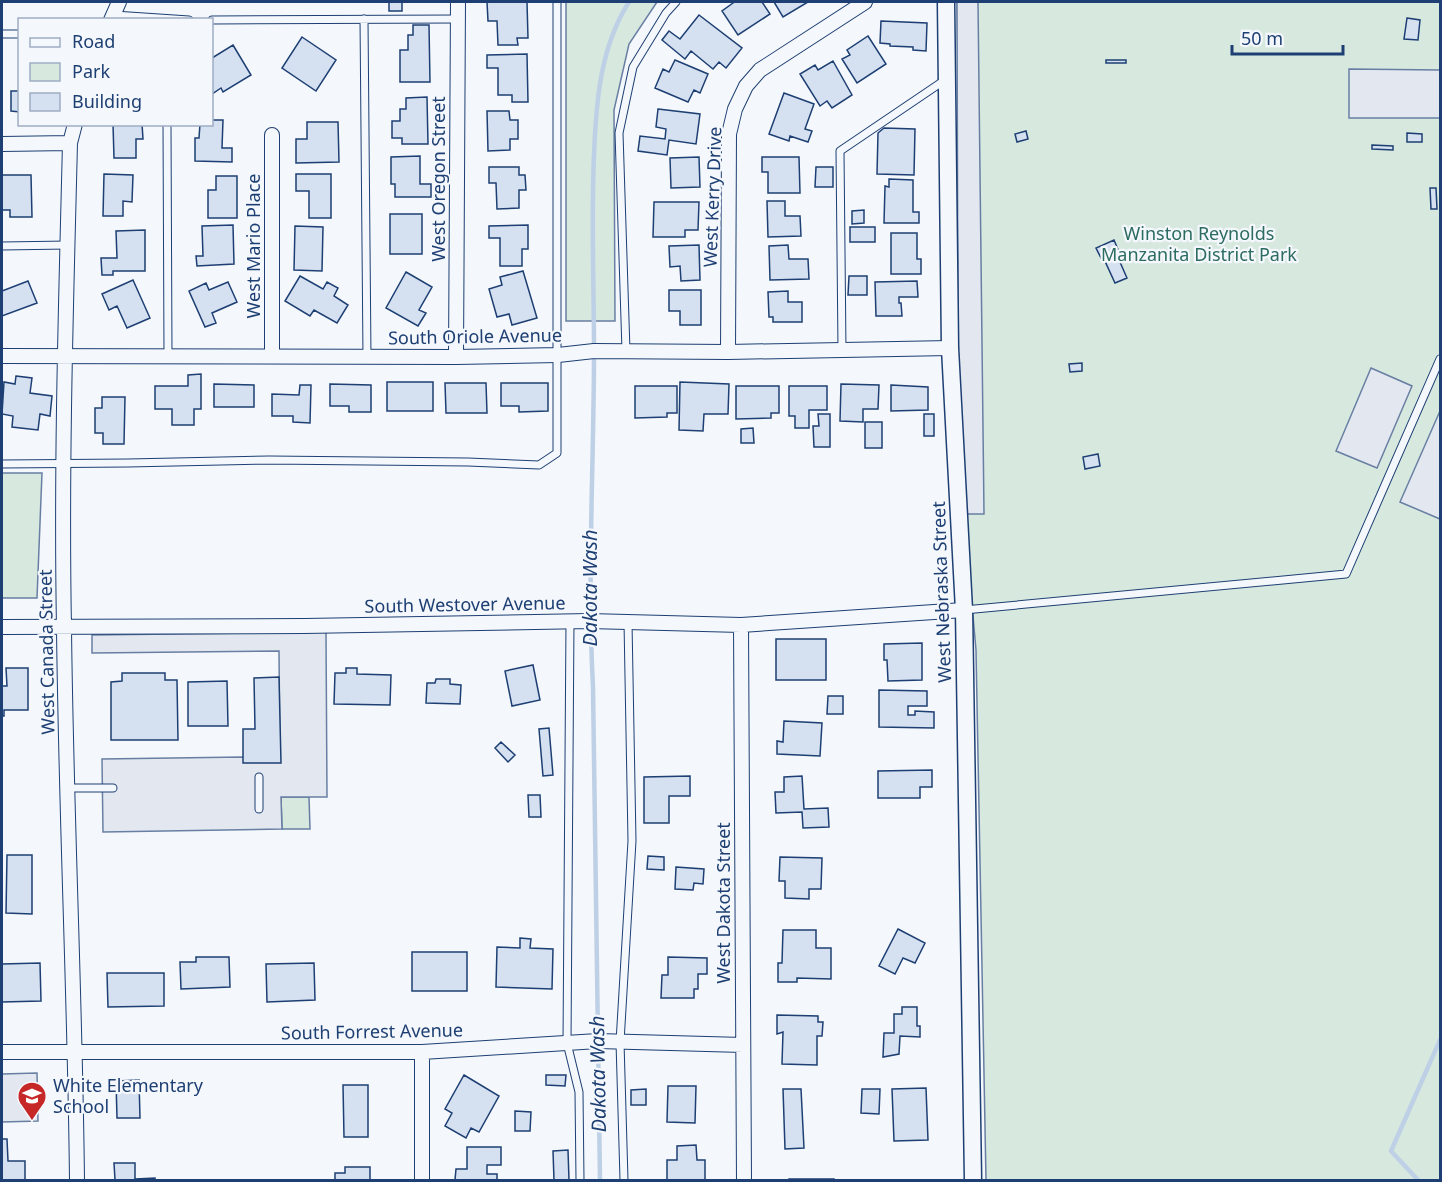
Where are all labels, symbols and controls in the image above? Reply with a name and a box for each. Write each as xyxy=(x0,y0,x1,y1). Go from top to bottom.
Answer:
legend xyxy=(18,18,213,126)
scale bar xyxy=(1232,18,1343,56)
text: 50 m xyxy=(1241,26,1283,50)
text: Road xyxy=(72,29,115,53)
text: Park xyxy=(72,59,110,83)
text: Building xyxy=(72,89,142,113)
street label: West Oregon Street xyxy=(426,96,450,262)
street label: West Kerry Drive xyxy=(698,126,726,268)
street label: West Mario Place xyxy=(241,174,265,318)
park label: Winston Reynolds Manzanita District Park xyxy=(1101,221,1297,266)
street label: South Oriole Avenue xyxy=(388,322,562,350)
street label: West Nebraska Street xyxy=(926,500,956,683)
water label: Dakota Wash xyxy=(576,530,603,646)
street label: West Canada Street xyxy=(33,569,59,735)
street label: South Westover Avenue xyxy=(364,590,566,618)
street label: West Dakota Street xyxy=(711,822,735,984)
water label: Dakota Wash xyxy=(583,1015,612,1133)
street label: South Forrest Avenue xyxy=(281,1017,463,1045)
place label: White Elementary School xyxy=(53,1073,204,1118)
school or university icon: White Elementary School xyxy=(16,1080,48,1122)

